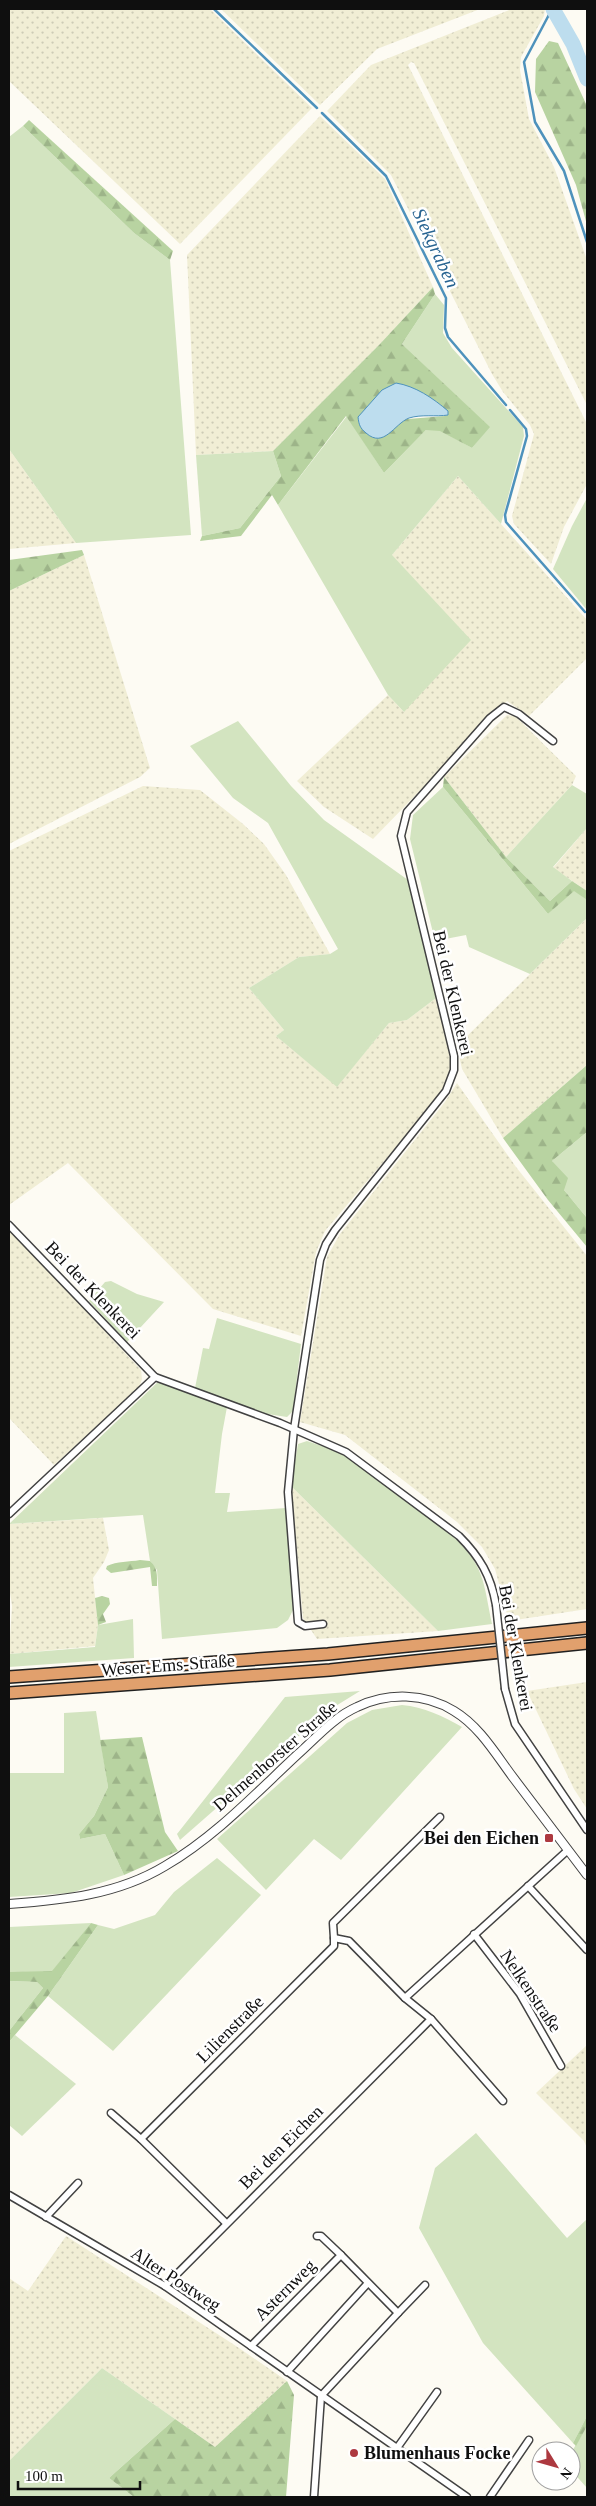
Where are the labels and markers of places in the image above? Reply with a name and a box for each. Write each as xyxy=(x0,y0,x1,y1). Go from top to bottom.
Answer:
place label: Bei den Eichen xyxy=(424,1828,539,1848)
marker: Bei den Eichen xyxy=(543,1832,555,1844)
place label: Blumenhaus Focke xyxy=(364,2443,511,2463)
marker: Blumenhaus Focke xyxy=(348,2447,360,2459)

